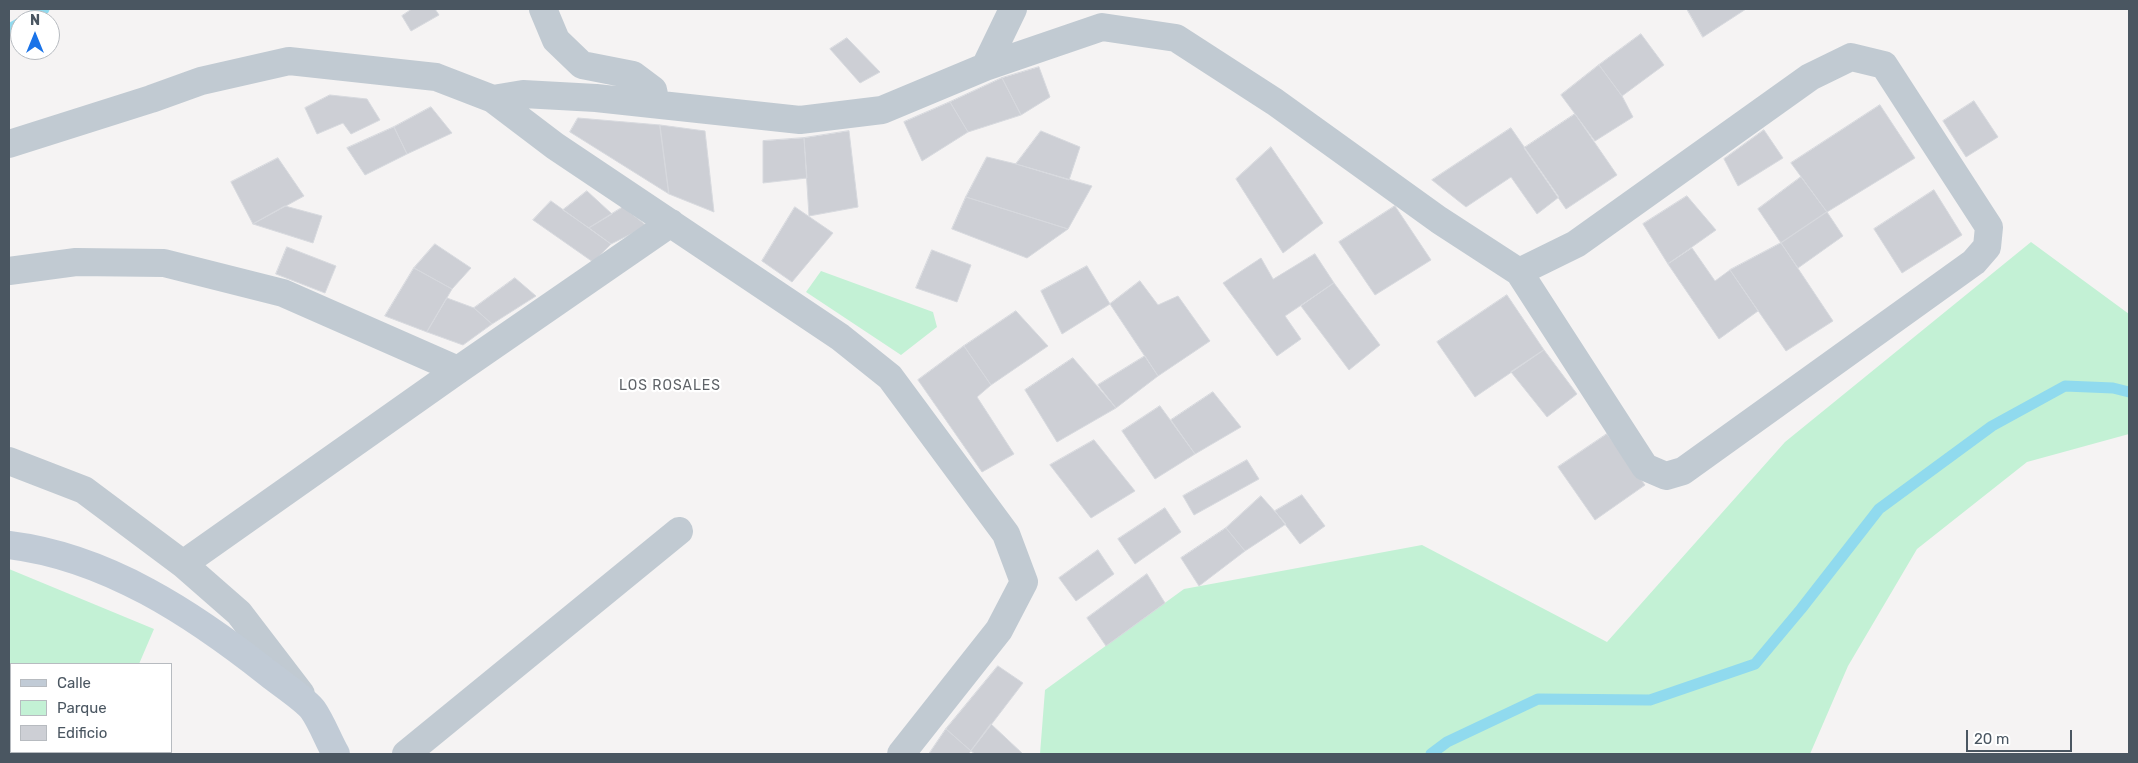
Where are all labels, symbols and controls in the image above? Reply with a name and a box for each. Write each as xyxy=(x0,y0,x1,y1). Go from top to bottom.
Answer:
north arrow xyxy=(10,10,60,60)
text: N xyxy=(30,12,40,29)
district label: LOS ROSALES xyxy=(618,378,722,394)
legend xyxy=(10,663,172,753)
text: Calle xyxy=(57,674,91,692)
text: Parque xyxy=(57,699,107,717)
scale bar xyxy=(1968,720,2074,752)
text: Edificio xyxy=(57,724,107,742)
text: 20 m xyxy=(1974,730,2009,748)

